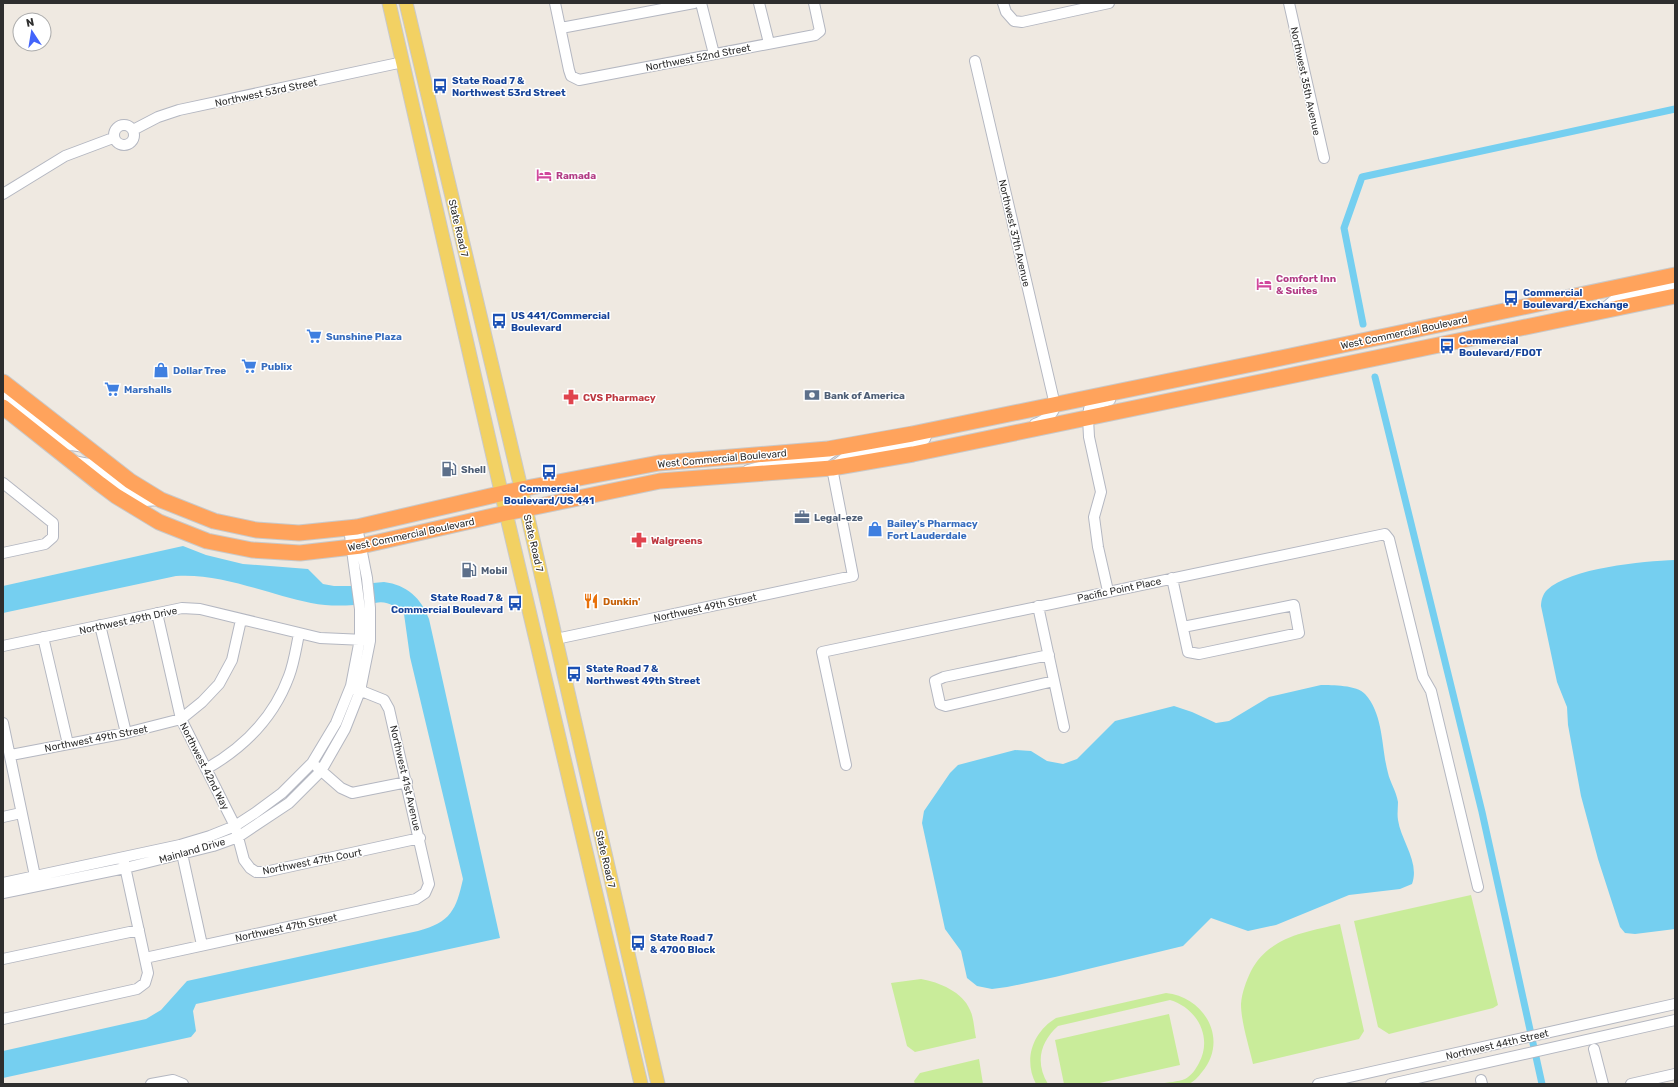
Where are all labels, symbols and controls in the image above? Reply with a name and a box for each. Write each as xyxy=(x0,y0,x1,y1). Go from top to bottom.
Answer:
north arrow xyxy=(12,12,52,52)
text: N xyxy=(25,16,35,30)
street label: Northwest 35th Avenue xyxy=(1288,26,1322,137)
street label: Northwest 52nd Street xyxy=(645,42,752,74)
place label: State Road 7 & Northwest 53rd Street xyxy=(452,75,566,99)
street label: Northwest 53rd Street xyxy=(214,76,319,110)
bus stop icon: State Road 7 & Northwest 53rd Street xyxy=(431,77,449,95)
hotel icon: Ramada xyxy=(535,166,553,184)
place label: Ramada xyxy=(556,170,596,182)
street label: Northwest 37th Avenue xyxy=(996,178,1032,288)
street label: State Road 7 xyxy=(446,198,470,258)
place label: Comfort Inn & Suites xyxy=(1276,273,1336,297)
hotel icon: Comfort Inn & Suites xyxy=(1255,275,1273,293)
place label: Commercial Boulevard/Exchange xyxy=(1523,287,1629,311)
bus stop icon: Commercial Boulevard/Exchange xyxy=(1502,289,1520,307)
place label: US 441/Commercial Boulevard xyxy=(511,310,610,334)
bus stop icon: US 441/Commercial Boulevard xyxy=(490,312,508,330)
street label: West Commercial Boulevard xyxy=(1340,314,1469,352)
supermarket icon: Sunshine Plaza xyxy=(305,327,323,345)
place label: Sunshine Plaza xyxy=(326,331,402,343)
place label: Commercial Boulevard/FDOT xyxy=(1459,335,1543,359)
bus stop icon: Commercial Boulevard/FDOT xyxy=(1438,337,1456,355)
supermarket icon: Publix xyxy=(240,357,258,375)
shop icon: Dollar Tree xyxy=(152,361,170,379)
place label: Publix xyxy=(261,361,292,373)
place label: Dollar Tree xyxy=(173,365,226,377)
supermarket icon: Marshalls xyxy=(103,380,121,398)
place label: Marshalls xyxy=(124,384,172,396)
bank icon: Bank of America xyxy=(803,386,821,404)
pharmacy icon: CVS Pharmacy xyxy=(562,388,580,406)
place label: Bank of America xyxy=(824,390,905,402)
place label: CVS Pharmacy xyxy=(583,392,656,404)
street label: West Commercial Boulevard xyxy=(657,447,787,471)
fuel station icon: Shell xyxy=(440,460,458,478)
bus stop icon: Commercial Boulevard/US 441 xyxy=(540,463,558,481)
place label: Shell xyxy=(461,464,486,476)
place label: Commercial Boulevard/US 441 xyxy=(504,483,594,507)
office icon: Legal-eze xyxy=(793,508,811,526)
place label: Legal-eze xyxy=(814,512,863,524)
street label: State Road 7 xyxy=(521,513,545,573)
street label: West Commercial Boulevard xyxy=(347,516,476,554)
place label: Bailey's Pharmacy Fort Lauderdale xyxy=(887,518,978,542)
shop icon: Bailey's Pharmacy Fort Lauderdale xyxy=(866,520,884,538)
pharmacy icon: Walgreens xyxy=(630,531,648,549)
place label: Walgreens xyxy=(651,535,703,547)
fuel station icon: Mobil xyxy=(460,561,478,579)
place label: Mobil xyxy=(481,565,508,577)
street label: Pacific Point Place xyxy=(1076,575,1163,605)
street label: Northwest 49th Street xyxy=(653,591,758,625)
place label: State Road 7 & Commercial Boulevard xyxy=(391,592,504,616)
restaurant icon: Dunkin' xyxy=(582,592,600,610)
bus stop icon: State Road 7 & Commercial Boulevard xyxy=(506,594,524,612)
place label: Dunkin' xyxy=(603,596,641,608)
street label: Northwest 49th Drive xyxy=(78,605,179,637)
place label: State Road 7 & Northwest 49th Street xyxy=(586,663,701,687)
bus stop icon: State Road 7 & Northwest 49th Street xyxy=(565,665,583,683)
street label: Northwest 42nd Way xyxy=(177,721,232,813)
street label: Northwest 49th Street xyxy=(44,723,149,755)
street label: Northwest 41st Avenue xyxy=(387,724,423,833)
street label: State Road 7 xyxy=(593,829,617,889)
street label: Mainland Drive xyxy=(158,836,227,866)
street label: Northwest 47th Court xyxy=(261,846,363,878)
street label: Northwest 47th Street xyxy=(234,911,338,945)
place label: State Road 7 & 4700 Block xyxy=(650,932,716,956)
bus stop icon: State Road 7 & 4700 Block xyxy=(629,934,647,952)
street label: Northwest 44th Street xyxy=(1445,1027,1550,1063)

